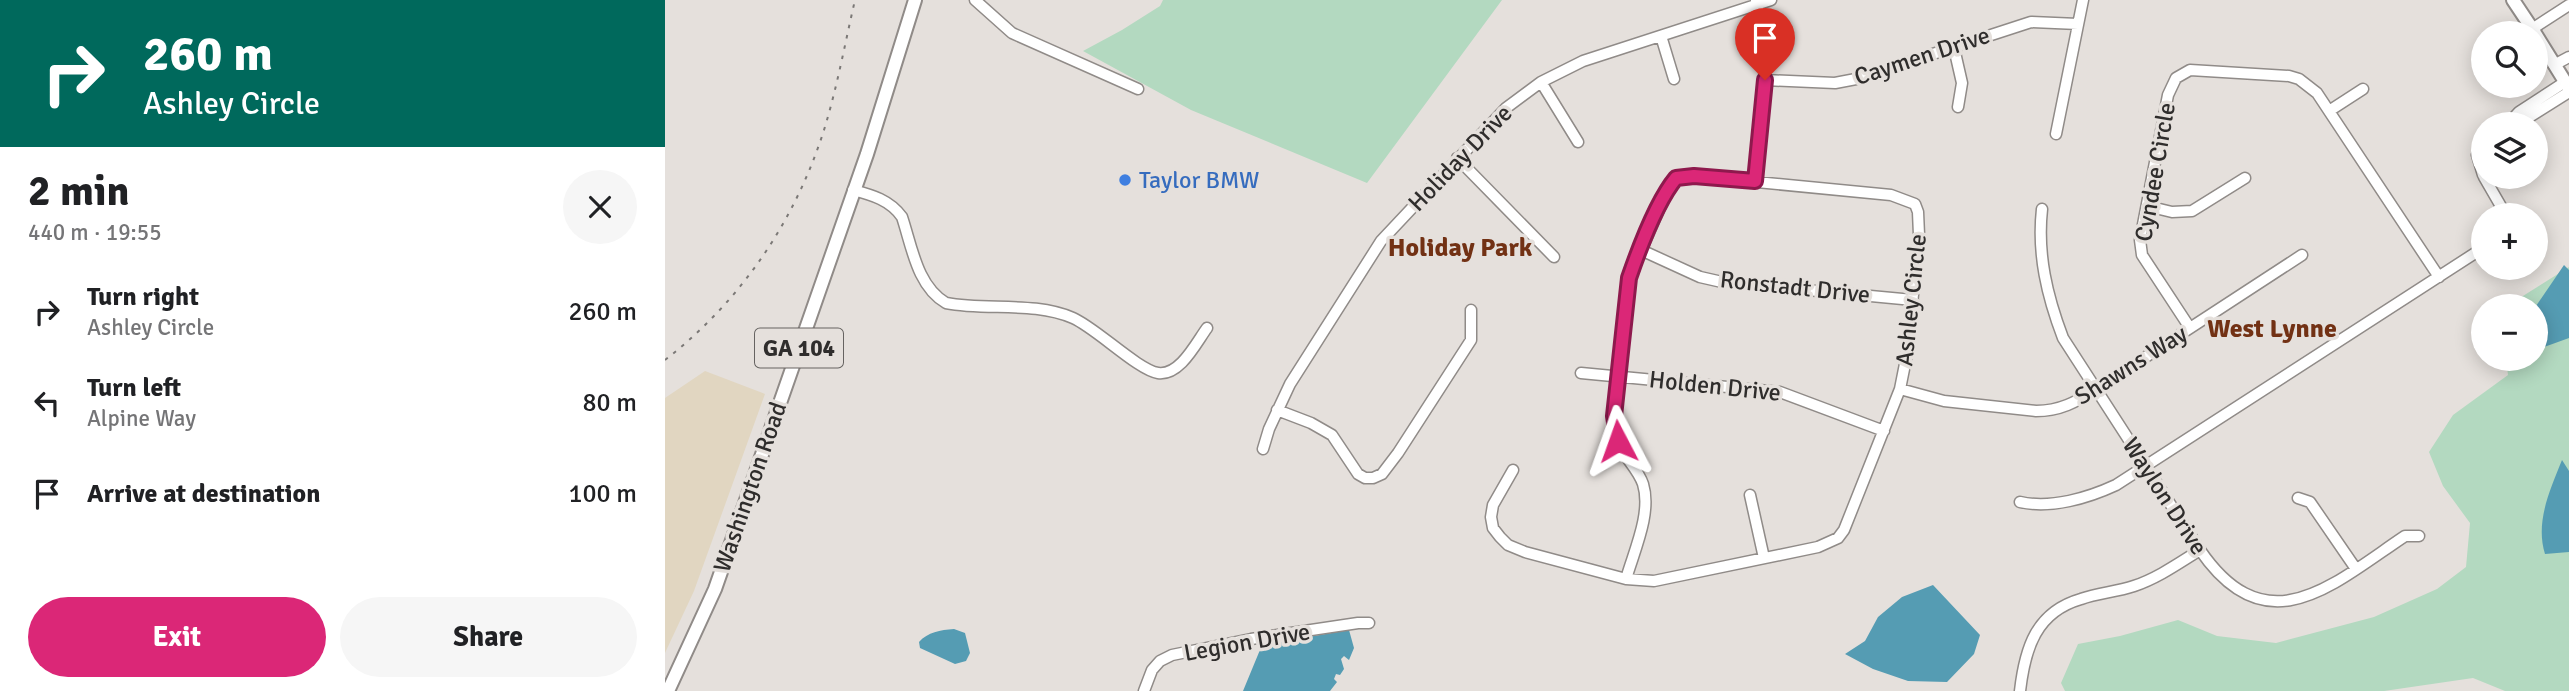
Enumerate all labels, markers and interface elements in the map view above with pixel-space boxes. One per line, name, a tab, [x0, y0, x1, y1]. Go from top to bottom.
pin	[1735, 8, 1795, 80]
icon: arrive	[1746, 19, 1784, 57]
street label: Caymen Drive	[1851, 20, 1993, 92]
map controls	[2471, 21, 2548, 371]
button: search	[2471, 21, 2548, 98]
text: 260 m	[143, 24, 273, 84]
icon: right	[28, 28, 119, 119]
text: Ashley Circle	[143, 84, 320, 123]
street label: Holiday Drive	[1402, 98, 1518, 218]
street label: Cyndee Circle	[2128, 100, 2182, 244]
button: layers	[2471, 112, 2548, 189]
place label: Taylor BMW	[1139, 165, 1259, 195]
text: 2 min	[28, 166, 129, 217]
button: close	[563, 170, 637, 244]
marker: Taylor BMW	[1117, 172, 1133, 188]
button: +	[2471, 203, 2548, 280]
text: 440 m · 19:55	[28, 218, 162, 247]
district label: Holiday Park	[1388, 232, 1533, 264]
street label: Ashley Circle	[1889, 232, 1933, 368]
street label: Ronstadt Drive	[1718, 264, 1872, 310]
text: Turn right	[87, 281, 199, 313]
icon: right	[28, 293, 66, 331]
button: −	[2471, 294, 2548, 371]
text: 260 m	[568, 296, 637, 328]
text: Ashley Circle	[87, 313, 214, 342]
district label: West Lynne	[2207, 313, 2337, 345]
street label: Shawns Way	[2069, 319, 2193, 411]
road number: GA 104	[755, 328, 843, 368]
street label: Holden Drive	[1648, 364, 1782, 408]
text: Turn left	[87, 372, 181, 404]
icon: left	[28, 384, 66, 422]
text: 80 m	[582, 387, 637, 419]
street label: Washington Road	[707, 398, 793, 576]
text: Alpine Way	[87, 404, 196, 433]
position arrow	[1581, 404, 1655, 478]
street label: Waylon Drive	[2116, 432, 2214, 560]
icon: arrive	[28, 475, 66, 513]
text: Arrive at destination	[87, 478, 320, 510]
text: 100 m	[568, 478, 637, 510]
button: Exit	[28, 597, 326, 677]
button: Share	[340, 597, 637, 677]
street label: Legion Drive	[1182, 616, 1312, 668]

